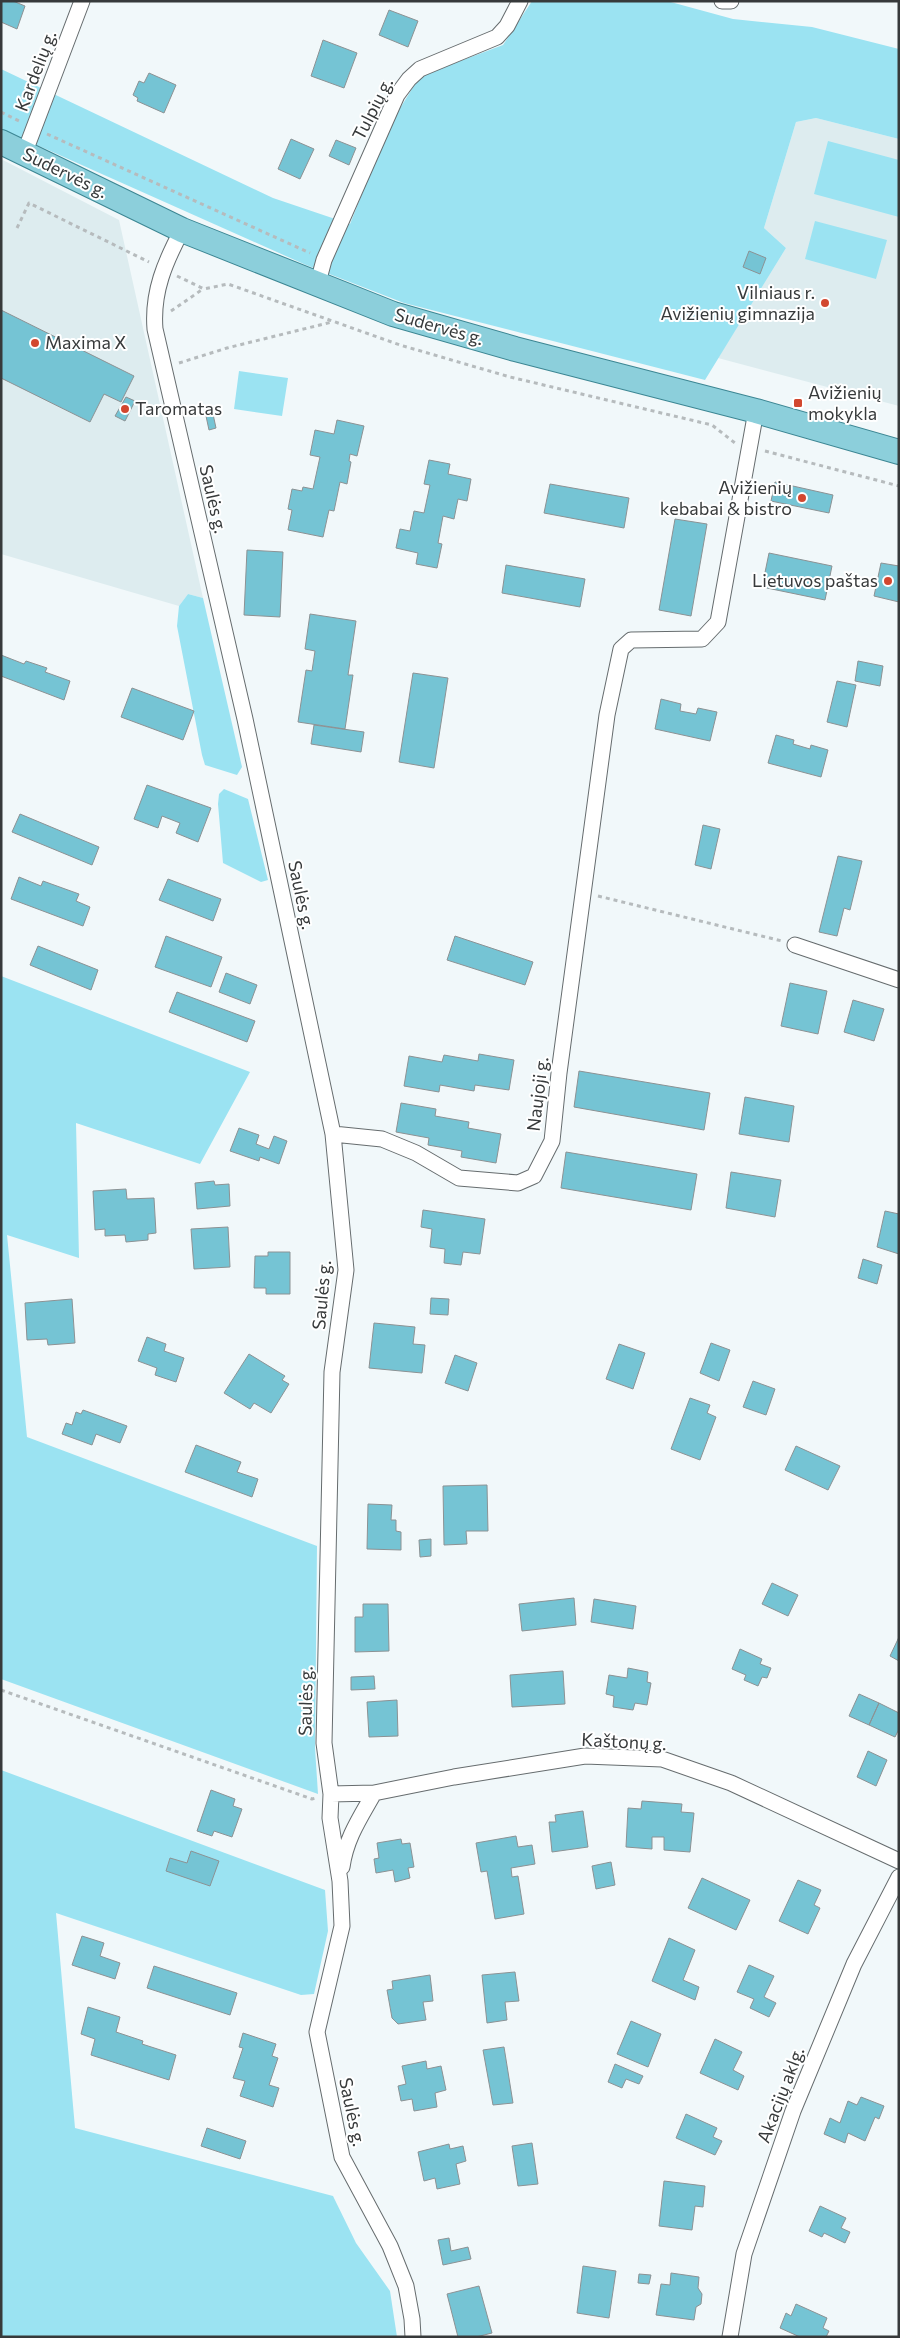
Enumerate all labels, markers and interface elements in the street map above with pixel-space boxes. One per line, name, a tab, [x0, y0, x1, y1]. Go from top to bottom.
street label: Kardelių g.	[10, 27, 61, 114]
street label: Tulpių g.	[347, 74, 397, 144]
street label: Sudervės g.	[19, 142, 111, 202]
place label: Vilniaus r. Avižienių gimnazija	[661, 281, 815, 324]
marker: Vilniaus r. Avižienių gimnazija	[819, 297, 831, 309]
street label: Sudervės g.	[392, 303, 486, 349]
place label: Maxima X	[45, 331, 126, 353]
marker: Maxima X	[29, 337, 41, 349]
place label: Avižienių mokykla	[808, 381, 882, 424]
place label: Taromatas	[135, 397, 222, 419]
marker: Avižienių mokykla	[792, 397, 804, 409]
marker: Taromatas	[119, 403, 131, 415]
street label: Saulės g.	[195, 462, 233, 535]
place label: Avižienių kebabai & bistro	[660, 476, 792, 519]
marker: Avižienių kebabai & bistro	[796, 492, 808, 504]
place label: Lietuvos paštas	[752, 569, 878, 591]
marker: Lietuvos paštas	[882, 575, 894, 587]
street label: Saulės g.	[284, 858, 320, 931]
street label: Naujoji g.	[522, 1055, 552, 1132]
street label: Saulės g.	[307, 1259, 335, 1331]
street label: Saulės g.	[293, 1666, 317, 1736]
street label: Kaštonų g.	[581, 1728, 667, 1754]
street label: Akacijų aklg.	[752, 2044, 808, 2146]
street label: Saulės g.	[335, 2075, 371, 2148]

